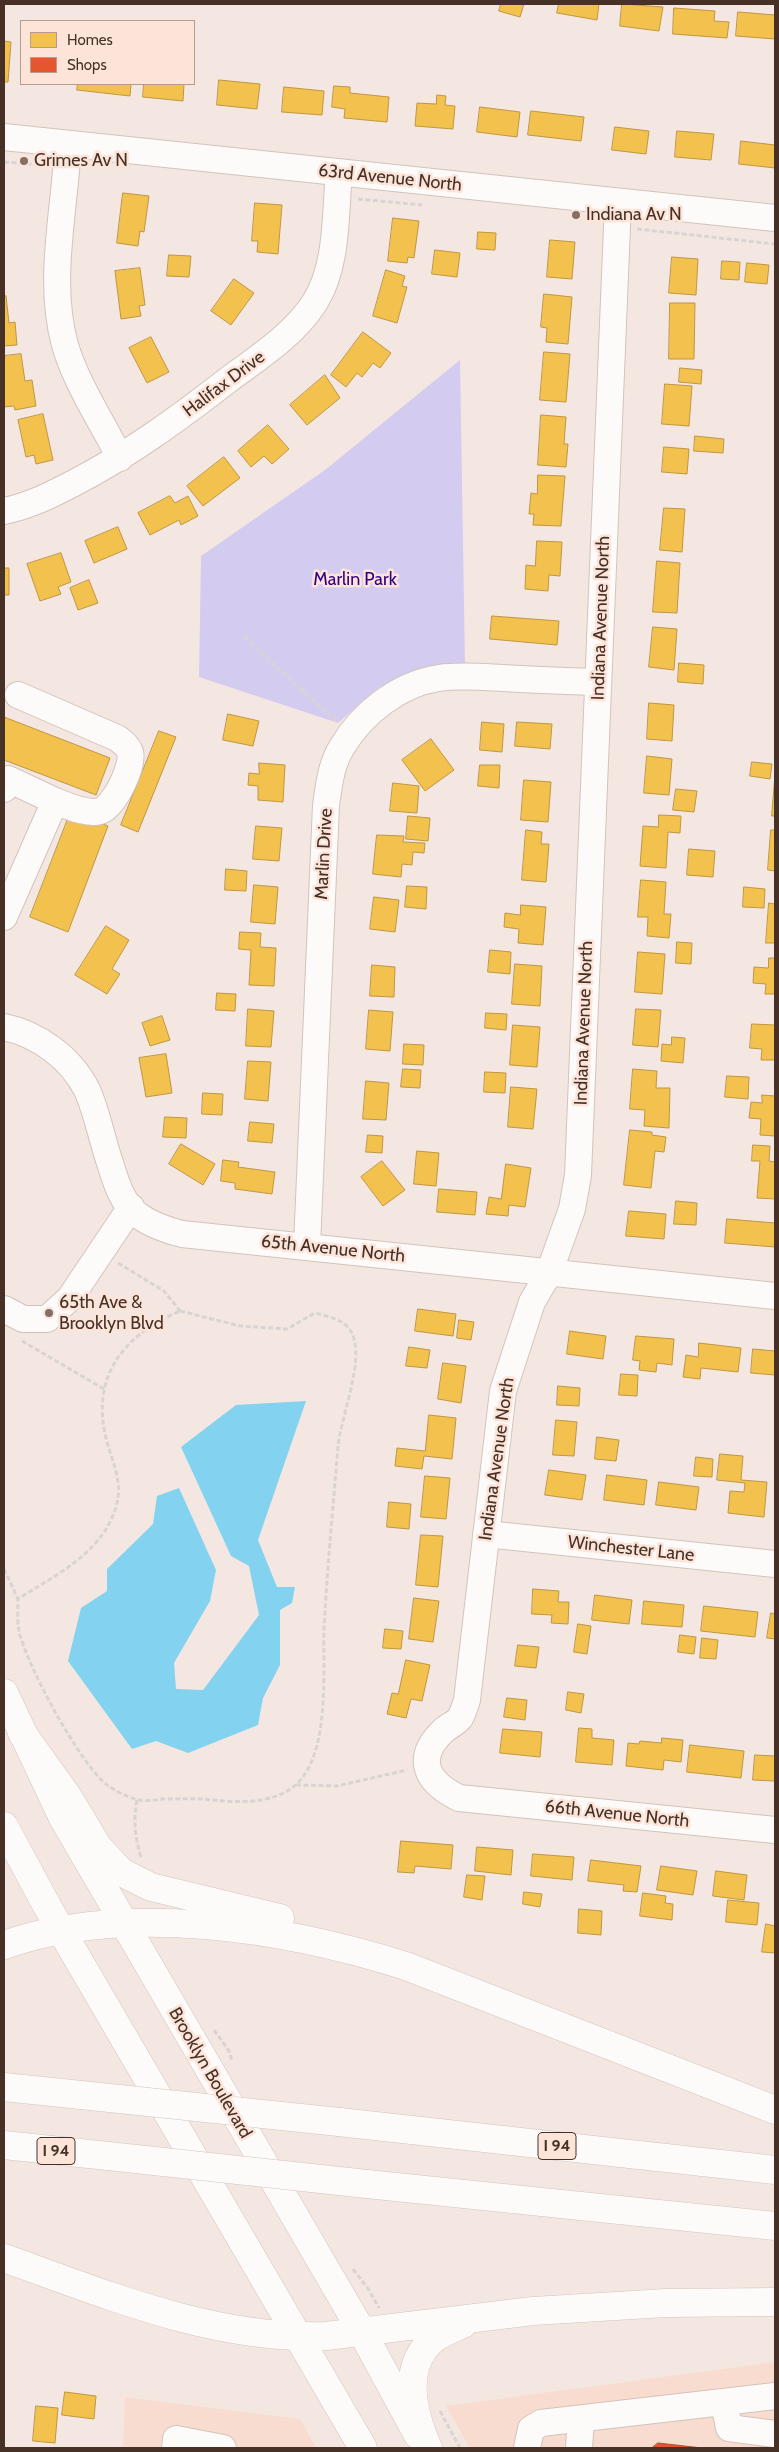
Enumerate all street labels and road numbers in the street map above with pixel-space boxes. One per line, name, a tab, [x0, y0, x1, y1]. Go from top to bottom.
street label: 63rd Avenue North	[317, 160, 463, 196]
street label: Halifax Drive	[179, 346, 269, 422]
street label: Indiana Avenue North	[587, 535, 615, 701]
street label: Marlin Drive	[311, 808, 337, 900]
street label: Indiana Avenue North	[570, 940, 598, 1106]
street label: 65th Avenue North	[260, 1231, 406, 1267]
street label: Indiana Avenue North	[475, 1376, 519, 1542]
street label: Winchester Lane	[567, 1532, 695, 1566]
street label: 66th Avenue North	[544, 1796, 690, 1832]
street label: Brooklyn Boulevard	[164, 2004, 256, 2142]
road number: I 94	[538, 2132, 576, 2160]
road number: I 94	[37, 2138, 75, 2164]

